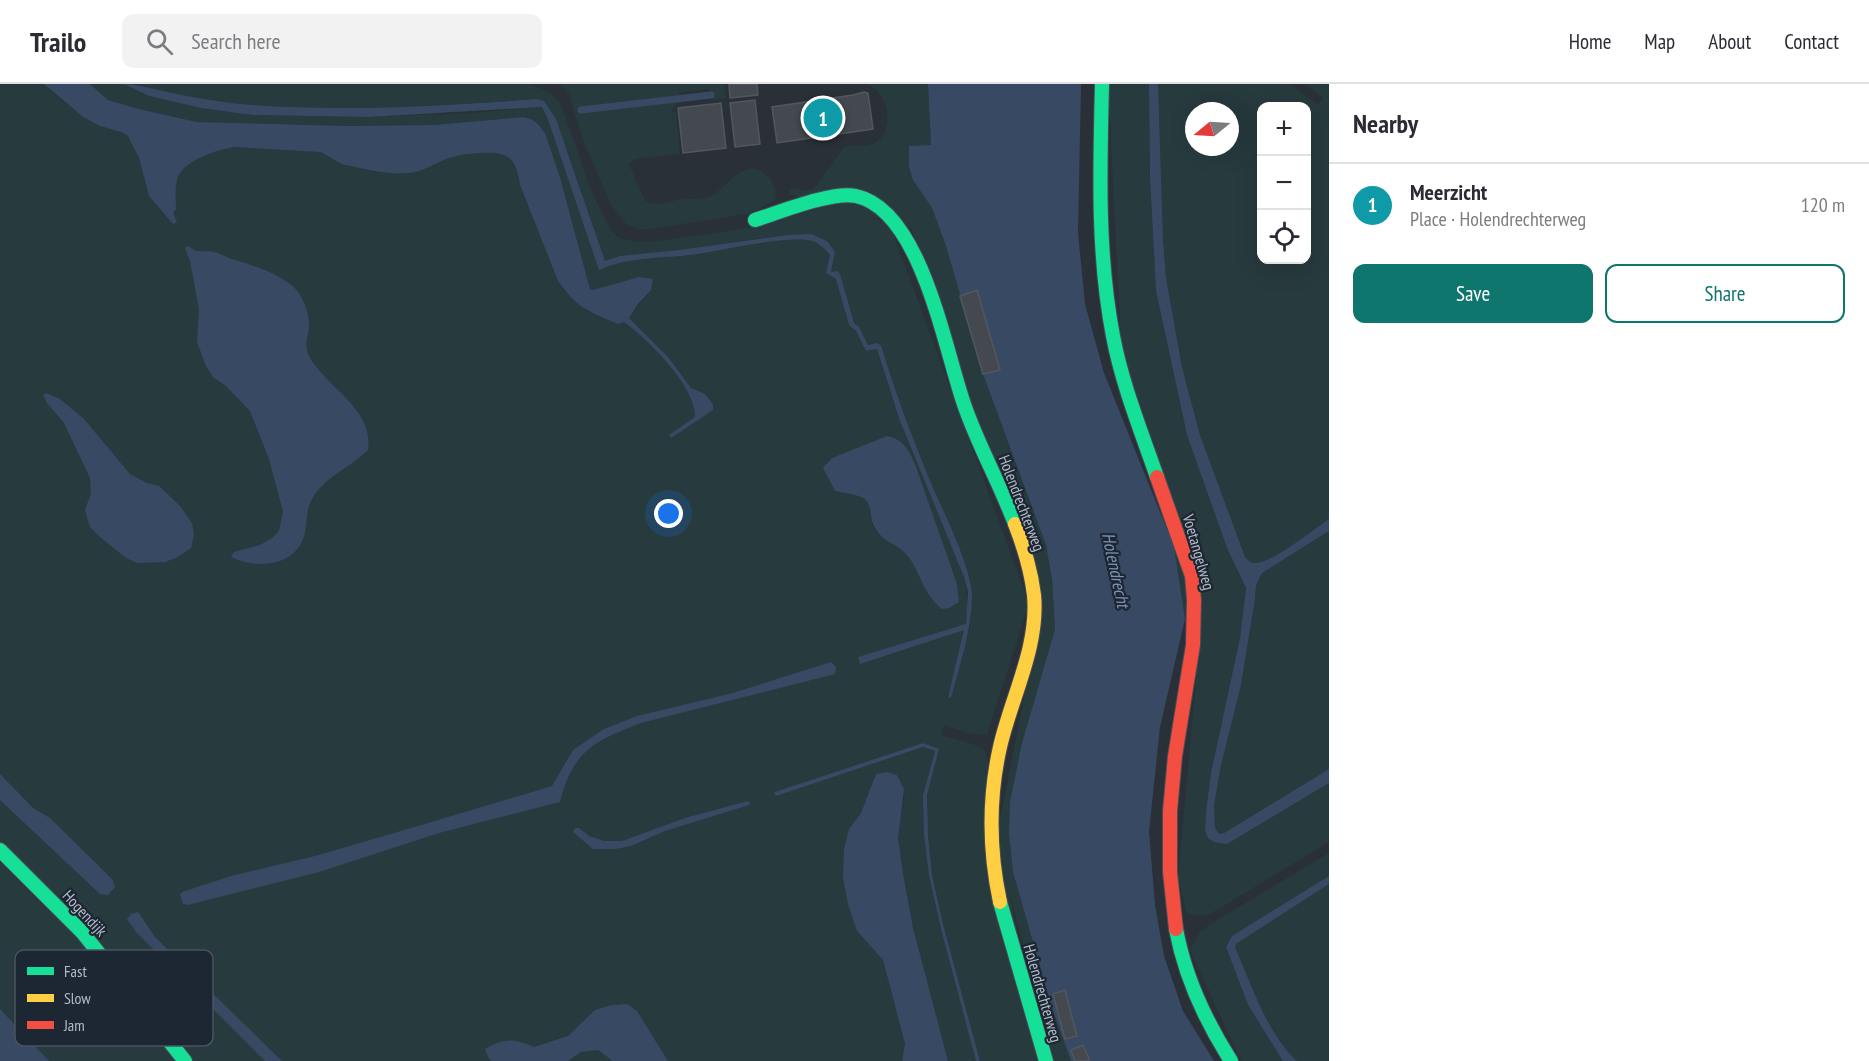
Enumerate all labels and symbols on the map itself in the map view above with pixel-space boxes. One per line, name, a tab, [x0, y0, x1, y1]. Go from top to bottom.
pin: 1	[804, 96, 842, 141]
north arrow	[1185, 102, 1239, 156]
street label: Holendrechterweg	[995, 452, 1049, 554]
your location	[654, 499, 683, 528]
street label: Voetangelweg	[1178, 511, 1219, 592]
water label: Holendrecht	[1097, 530, 1136, 612]
street label: Hogendijk	[59, 886, 112, 941]
street label: Holendrechterweg	[1019, 942, 1067, 1044]
legend	[15, 950, 213, 1046]
text: Fast	[64, 961, 87, 981]
text: Slow	[64, 988, 91, 1008]
text: Jam	[63, 1015, 85, 1035]

